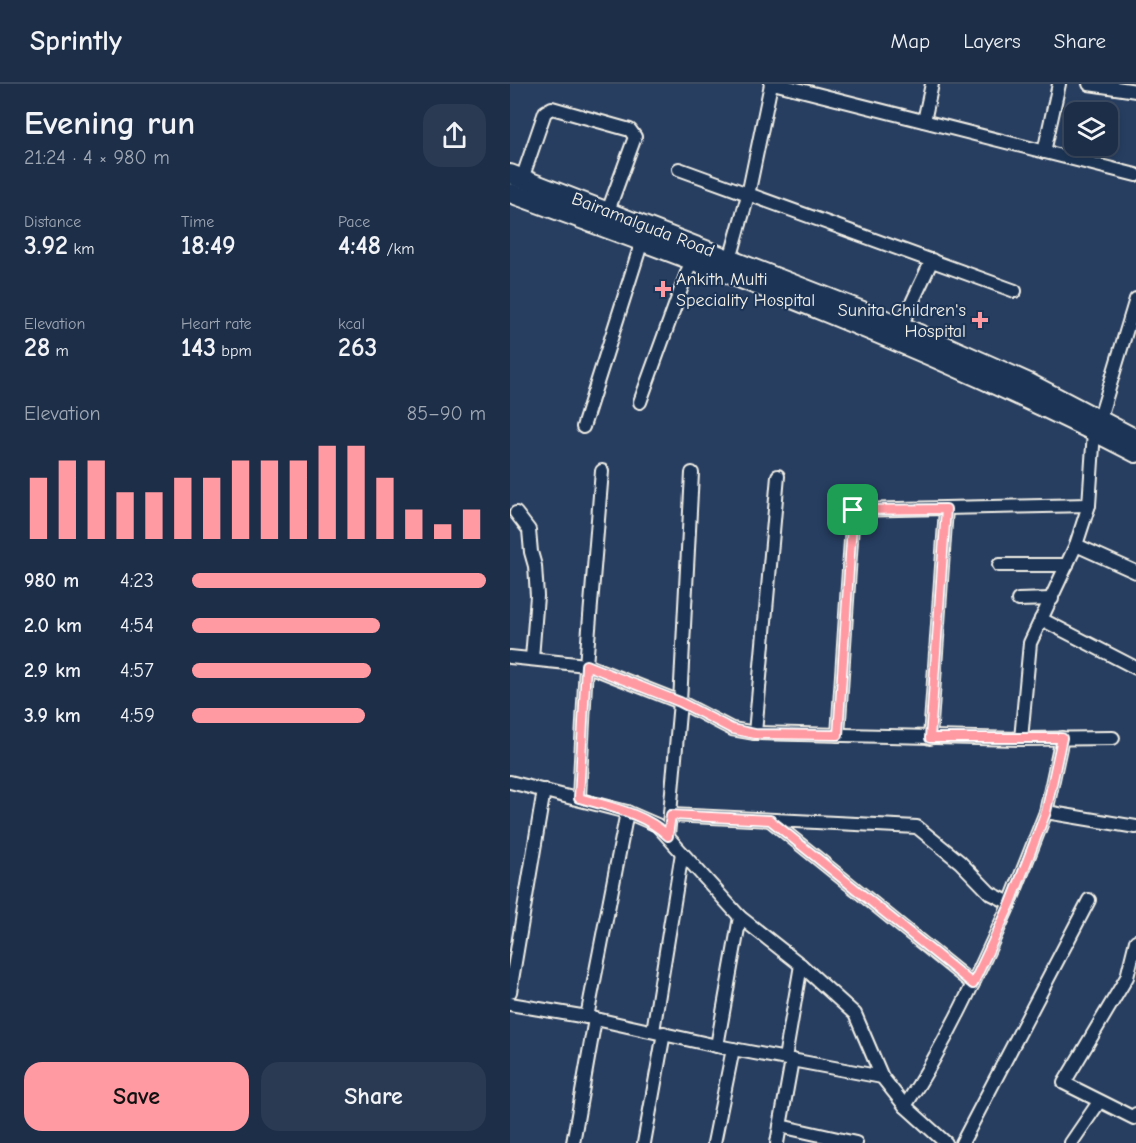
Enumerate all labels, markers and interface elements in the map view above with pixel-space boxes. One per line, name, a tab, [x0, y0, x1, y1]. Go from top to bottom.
text: Sprintly	[30, 25, 122, 57]
text: Map	[891, 29, 930, 53]
text: Layers	[963, 29, 1021, 53]
text: Share	[1054, 29, 1106, 53]
map controls	[1064, 102, 1118, 156]
button: layers	[1064, 102, 1118, 156]
text: Evening run	[24, 104, 195, 142]
button: share	[423, 104, 486, 167]
text: 21:24 · 4 × 980 m	[24, 146, 170, 169]
street label: Bairamalguda Road	[569, 188, 717, 262]
text: Distance	[24, 213, 81, 231]
text: Time	[181, 213, 214, 231]
text: Pace	[338, 213, 370, 231]
text: 3.92	[24, 231, 68, 261]
text: 18:49	[181, 231, 236, 261]
text: 4:48	[338, 231, 381, 261]
text: km	[68, 240, 94, 258]
text: /km	[381, 240, 414, 258]
place label: Ankith Multi Speciality Hospital	[676, 269, 815, 311]
marker: Ankith Multi Speciality Hospital	[654, 280, 672, 298]
place label: Sunita Children's Hospital	[838, 300, 966, 342]
marker: Sunita Children's Hospital	[971, 311, 989, 329]
text: Elevation	[24, 315, 85, 333]
text: Heart rate	[181, 315, 252, 333]
text: kcal	[338, 315, 365, 333]
text: 28	[24, 333, 50, 363]
text: 143	[181, 333, 216, 363]
text: 263	[338, 333, 377, 363]
text: m	[50, 342, 69, 360]
text: bpm	[216, 342, 252, 360]
text: Elevation	[24, 402, 101, 425]
text: 85–90 m	[407, 402, 486, 425]
pin	[827, 484, 878, 535]
icon: arrive	[836, 493, 869, 526]
text: 980 m	[24, 569, 79, 592]
text: 4:23	[120, 569, 154, 592]
text: 2.0 km	[24, 614, 82, 637]
text: 4:54	[120, 614, 154, 637]
text: 2.9 km	[24, 659, 81, 682]
text: 4:57	[120, 659, 154, 682]
text: 3.9 km	[24, 704, 81, 727]
text: 4:59	[120, 704, 155, 727]
button: Save	[24, 1062, 249, 1131]
button: Share	[261, 1062, 486, 1131]

